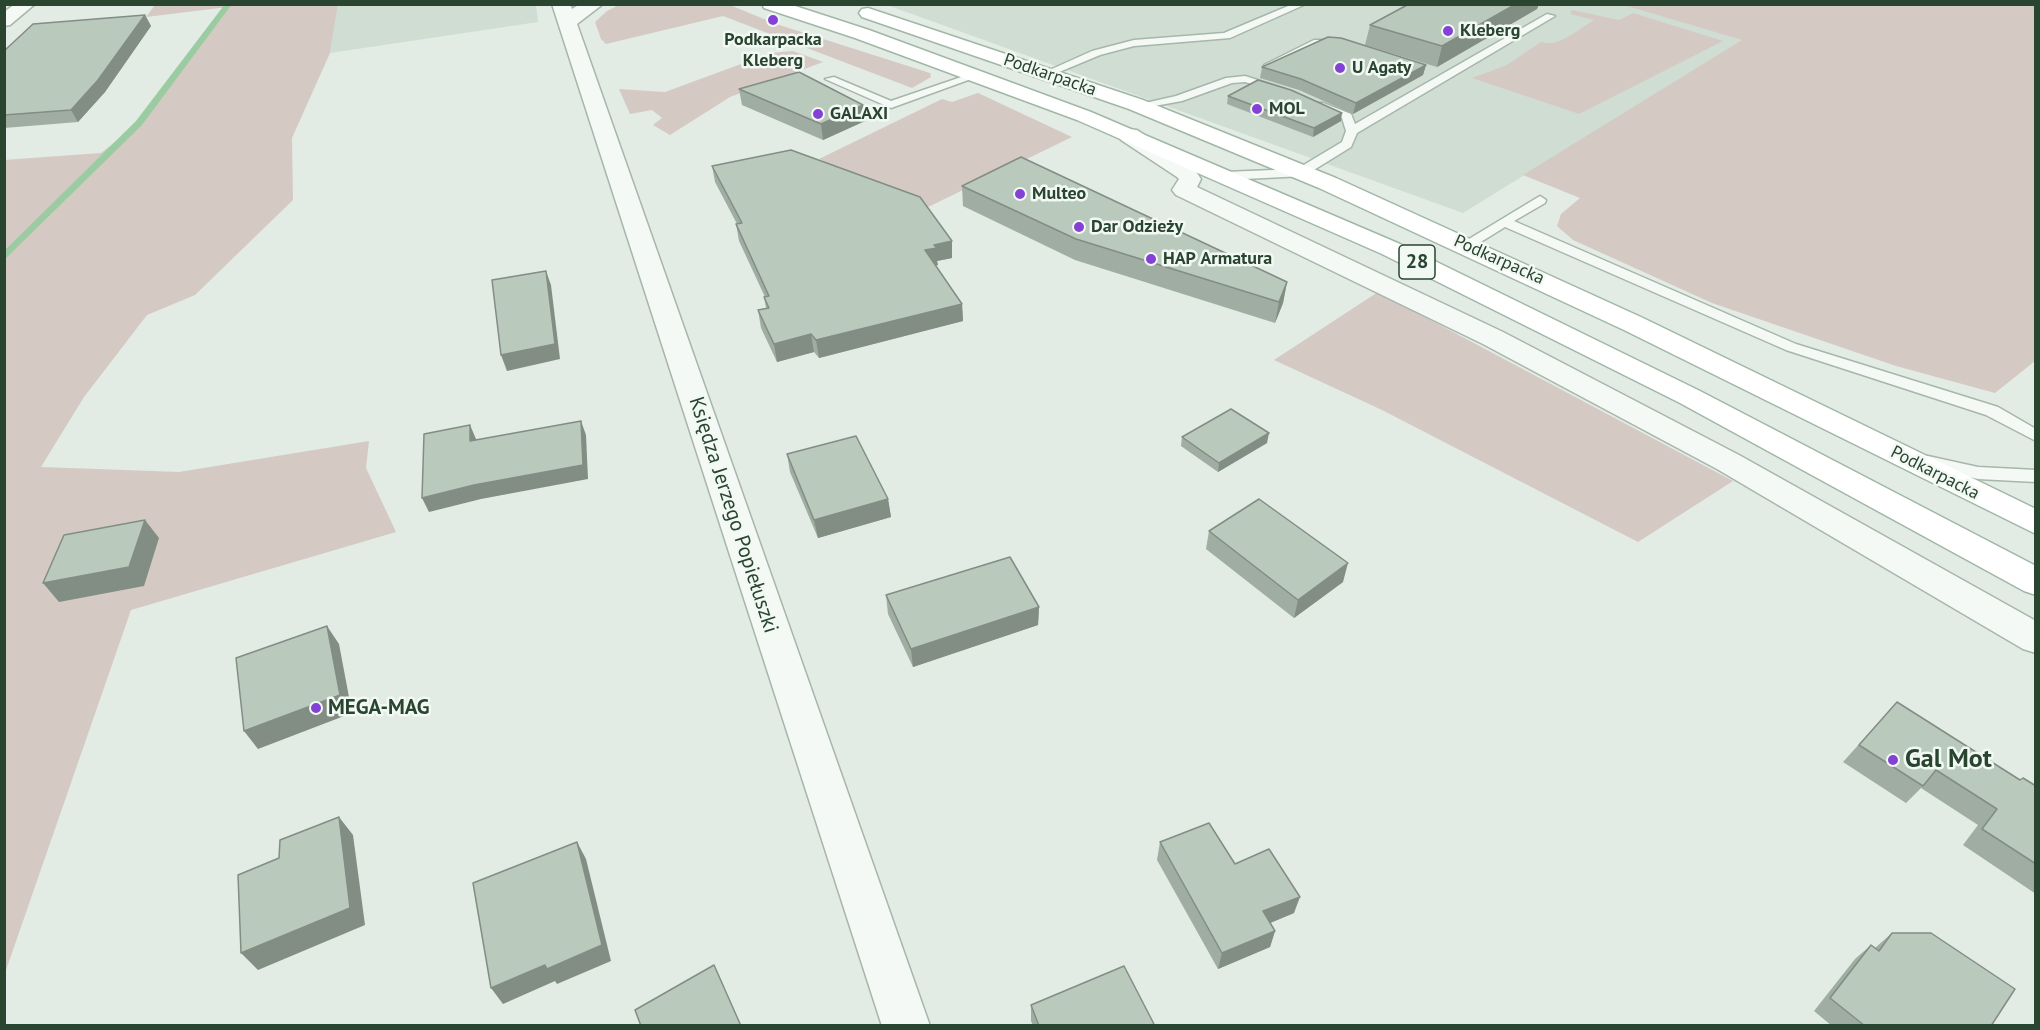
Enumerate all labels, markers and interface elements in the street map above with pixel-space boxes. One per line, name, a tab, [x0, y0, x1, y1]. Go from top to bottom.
marker: Podkarpacka Kleberg	[766, 13, 780, 27]
place label: Kleberg	[1460, 20, 1520, 42]
marker: Kleberg	[1441, 24, 1455, 38]
place label: Podkarpacka Kleberg	[724, 29, 822, 72]
street label: Podkarpacka	[1001, 49, 1099, 101]
place label: U Agaty	[1352, 57, 1411, 79]
marker: U Agaty	[1333, 61, 1347, 75]
place label: MOL	[1269, 98, 1305, 120]
marker: MOL	[1250, 102, 1264, 116]
place label: GALAXI	[830, 103, 888, 125]
marker: GALAXI	[811, 107, 825, 121]
place label: Multeo	[1032, 183, 1086, 205]
marker: Multeo	[1013, 187, 1027, 201]
place label: Dar Odzieży	[1091, 216, 1183, 238]
marker: Dar Odzieży	[1072, 220, 1086, 234]
street label: Podkarpacka	[1450, 230, 1548, 290]
road number: 28	[1399, 245, 1435, 279]
place label: HAP Armatura	[1163, 248, 1272, 270]
marker: HAP Armatura	[1144, 252, 1158, 266]
street label: Księdza Jerzego Popiełuszki	[683, 394, 783, 636]
street label: Podkarpacka	[1887, 441, 1983, 505]
place label: MEGA-MAG	[328, 695, 430, 721]
marker: MEGA-MAG	[309, 701, 323, 715]
place label: Gal Mot	[1905, 744, 1992, 776]
marker: Gal Mot	[1886, 753, 1900, 767]

